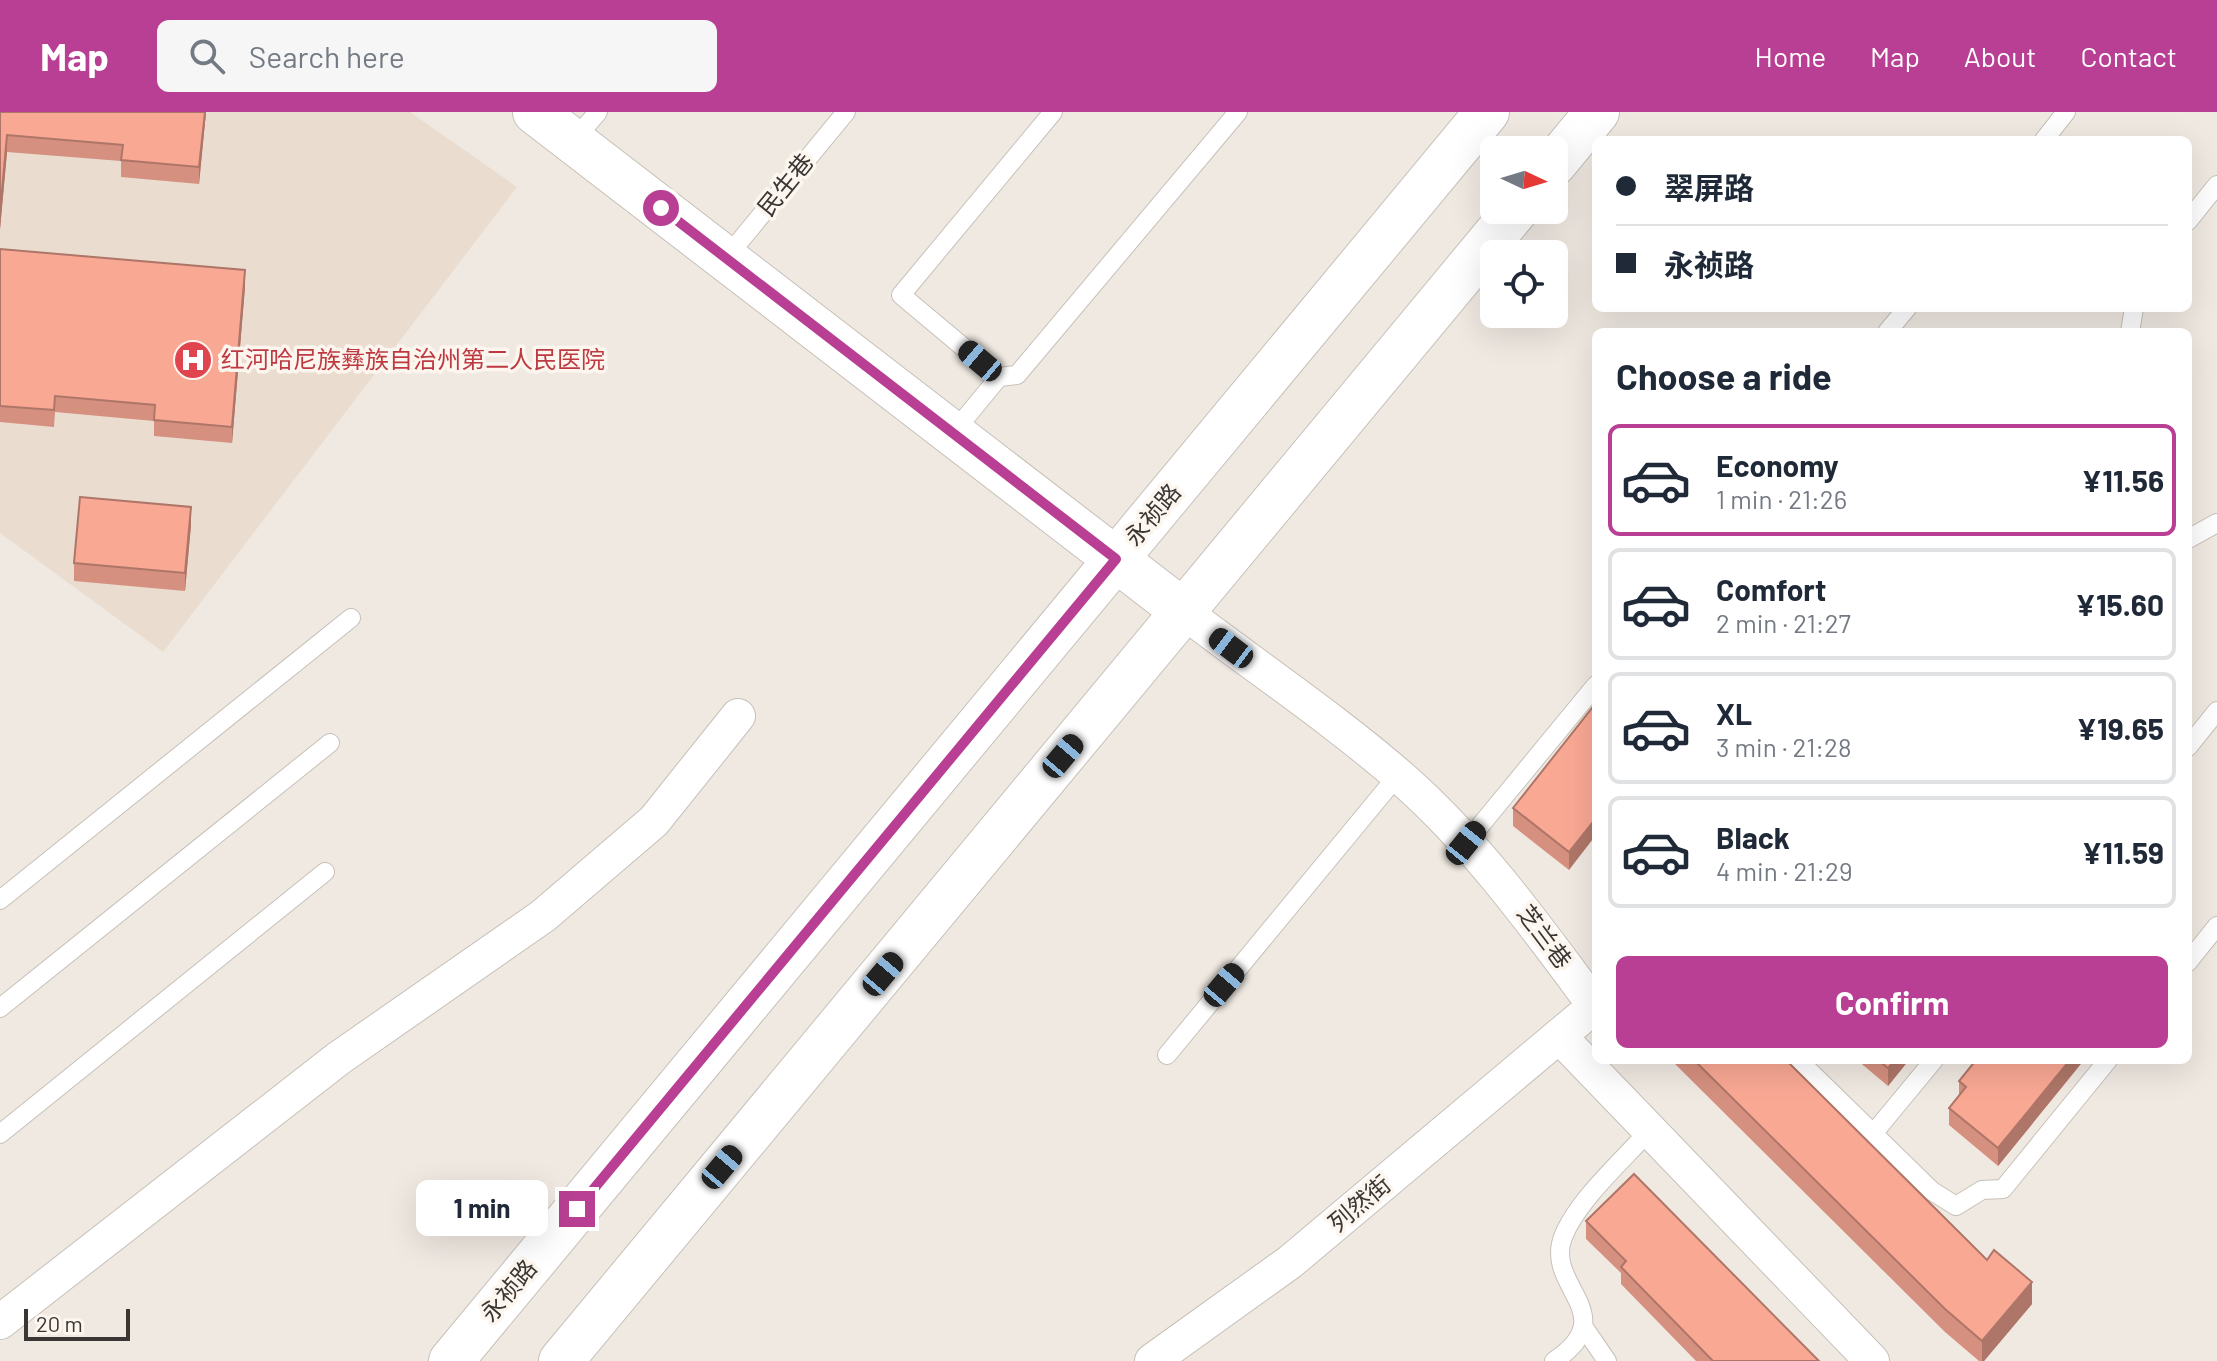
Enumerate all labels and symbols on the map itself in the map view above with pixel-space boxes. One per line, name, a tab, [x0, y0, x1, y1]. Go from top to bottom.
north arrow	[1480, 136, 1568, 224]
street label: 民生巷	[751, 147, 819, 221]
route start	[643, 190, 679, 226]
car	[954, 336, 1006, 386]
hospital icon: 红河哈尼族彝族自治州第二人民医院	[172, 339, 214, 381]
place label: 红河哈尼族彝族自治州第二人民医院	[221, 344, 605, 373]
street label: 永祯路	[1118, 477, 1186, 551]
car	[1205, 624, 1257, 672]
car	[1038, 730, 1088, 782]
car	[1442, 817, 1490, 869]
street label: 芝兰巷	[1512, 899, 1578, 974]
car	[858, 948, 908, 1000]
car	[1199, 959, 1249, 1011]
car	[697, 1141, 747, 1193]
street label: 列然街	[1322, 1169, 1396, 1237]
callout: 1 min	[417, 1181, 549, 1237]
route end	[559, 1191, 595, 1227]
street label: 永祯路	[474, 1253, 542, 1327]
scale bar	[24, 1305, 130, 1341]

